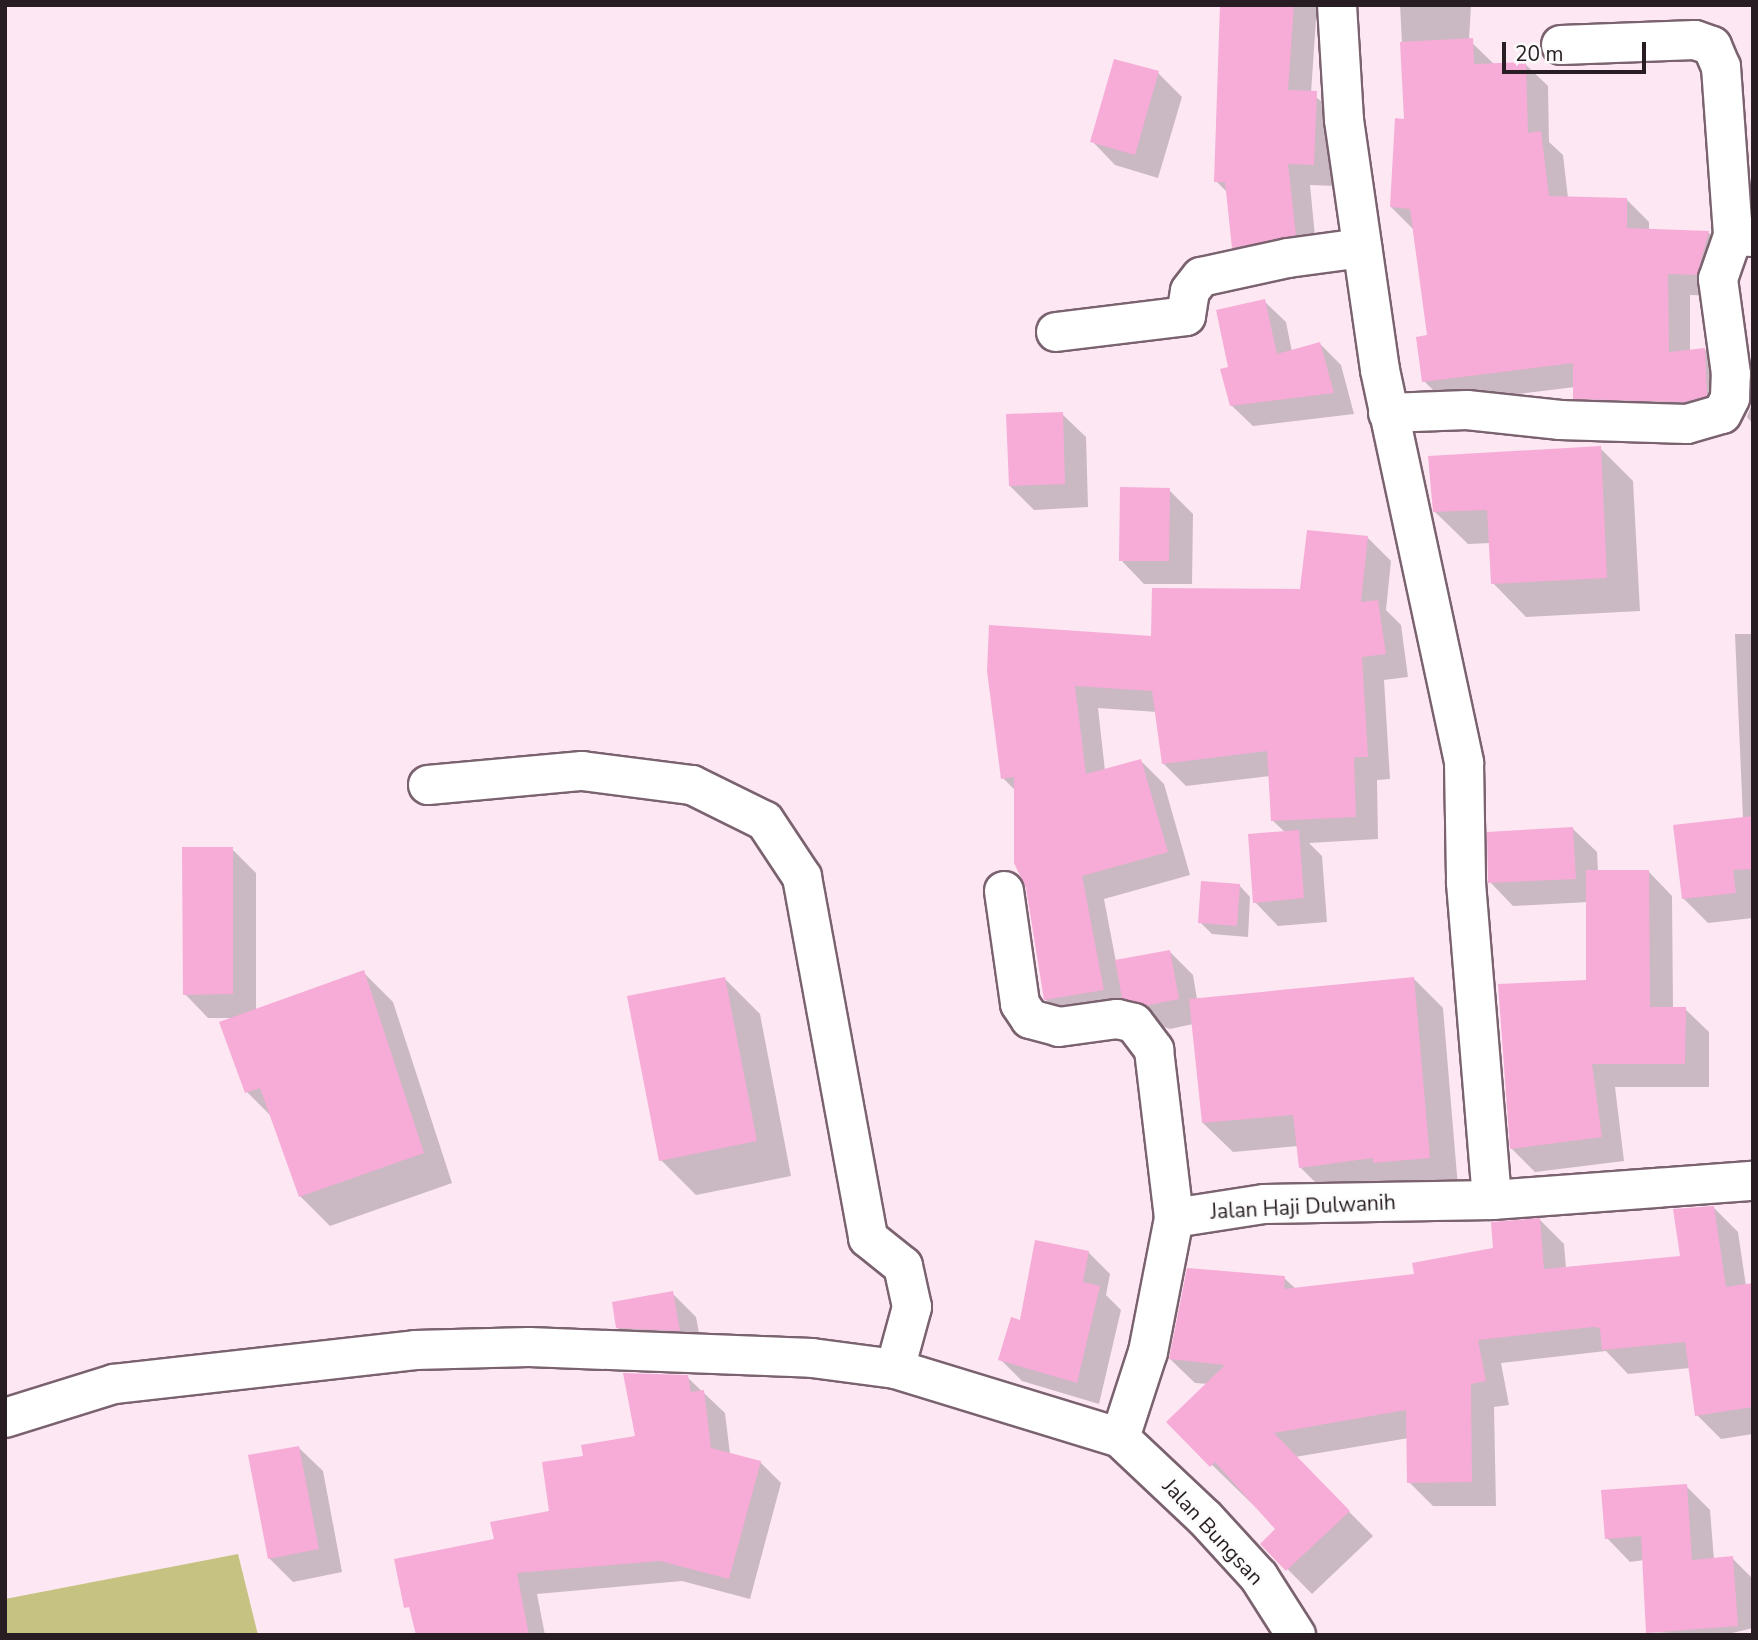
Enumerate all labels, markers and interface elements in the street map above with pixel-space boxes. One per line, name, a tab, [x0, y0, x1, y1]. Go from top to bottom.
scale bar	[1506, 28, 1650, 72]
text: 20 m	[1515, 40, 1564, 68]
street label: Jalan Haji Dulwanih	[1210, 1190, 1396, 1224]
street label: Jalan Bungsan	[1157, 1474, 1269, 1590]

